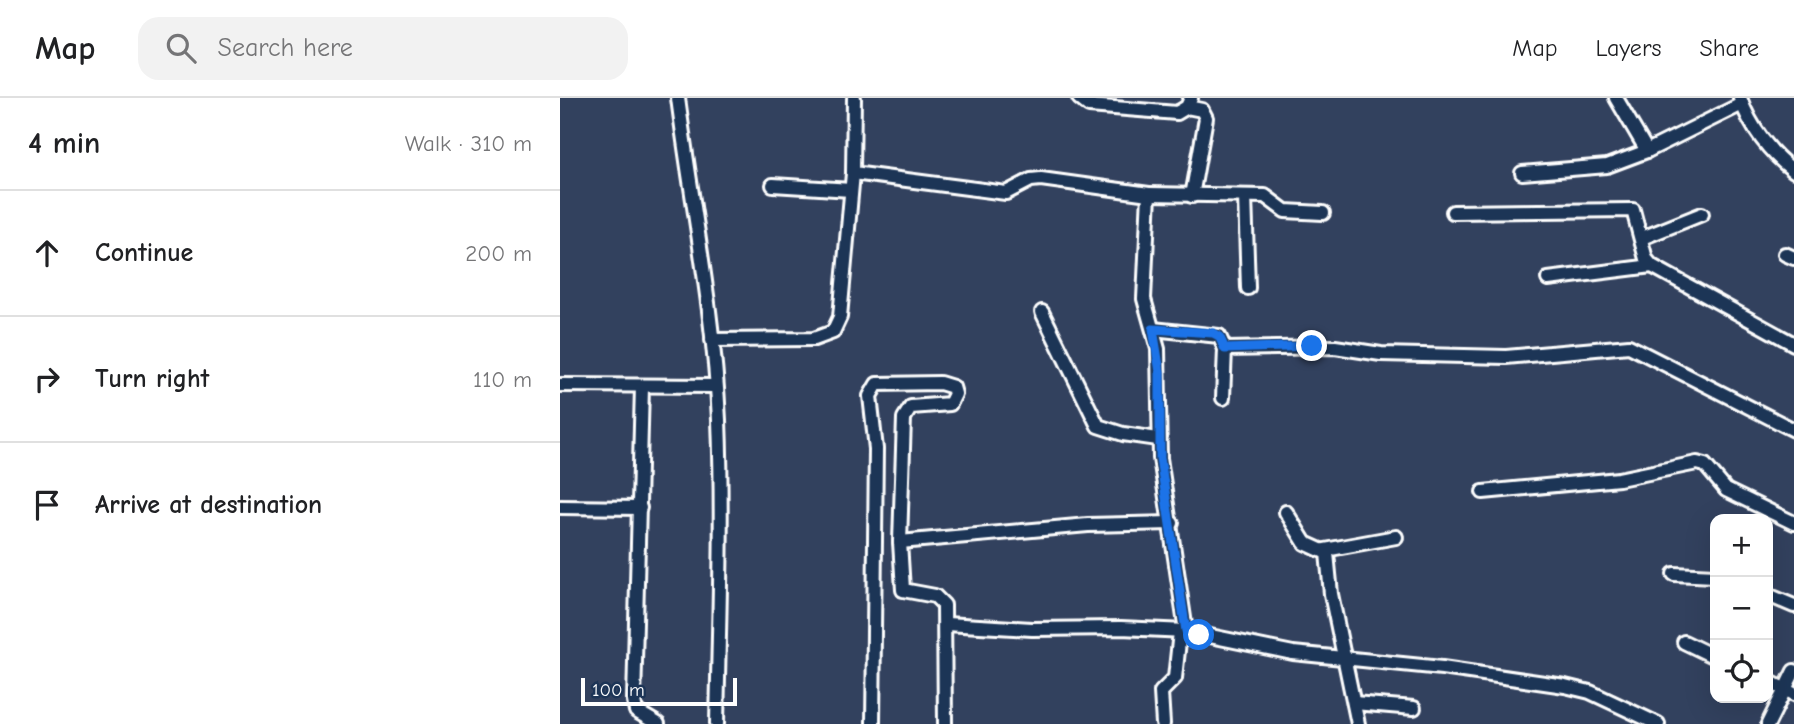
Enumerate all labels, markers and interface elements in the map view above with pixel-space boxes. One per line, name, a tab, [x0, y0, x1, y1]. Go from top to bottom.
search box	[138, 17, 628, 80]
text: Map	[35, 29, 96, 67]
icon: search	[162, 29, 200, 67]
text: Search here	[218, 33, 353, 63]
text: Map	[1512, 34, 1558, 62]
text: Layers	[1596, 34, 1661, 62]
text: Share	[1699, 34, 1759, 62]
text: 4 min	[28, 126, 100, 161]
text: Walk · 310 m	[405, 130, 532, 157]
icon: ahead	[28, 234, 66, 272]
text: Continue	[95, 238, 193, 268]
text: 200 m	[465, 240, 532, 267]
route end	[1296, 330, 1327, 361]
icon: right	[28, 360, 66, 398]
text: Turn right	[95, 364, 209, 394]
text: 110 m	[473, 366, 532, 393]
icon: arrive	[28, 486, 66, 524]
text: Arrive at destination	[95, 490, 322, 520]
map controls	[1710, 514, 1773, 703]
button: +	[1710, 514, 1773, 577]
button: −	[1710, 577, 1773, 640]
route start	[1183, 619, 1214, 650]
button: locate	[1710, 640, 1773, 703]
scale bar	[581, 675, 737, 707]
text: 100 m	[592, 679, 645, 701]

